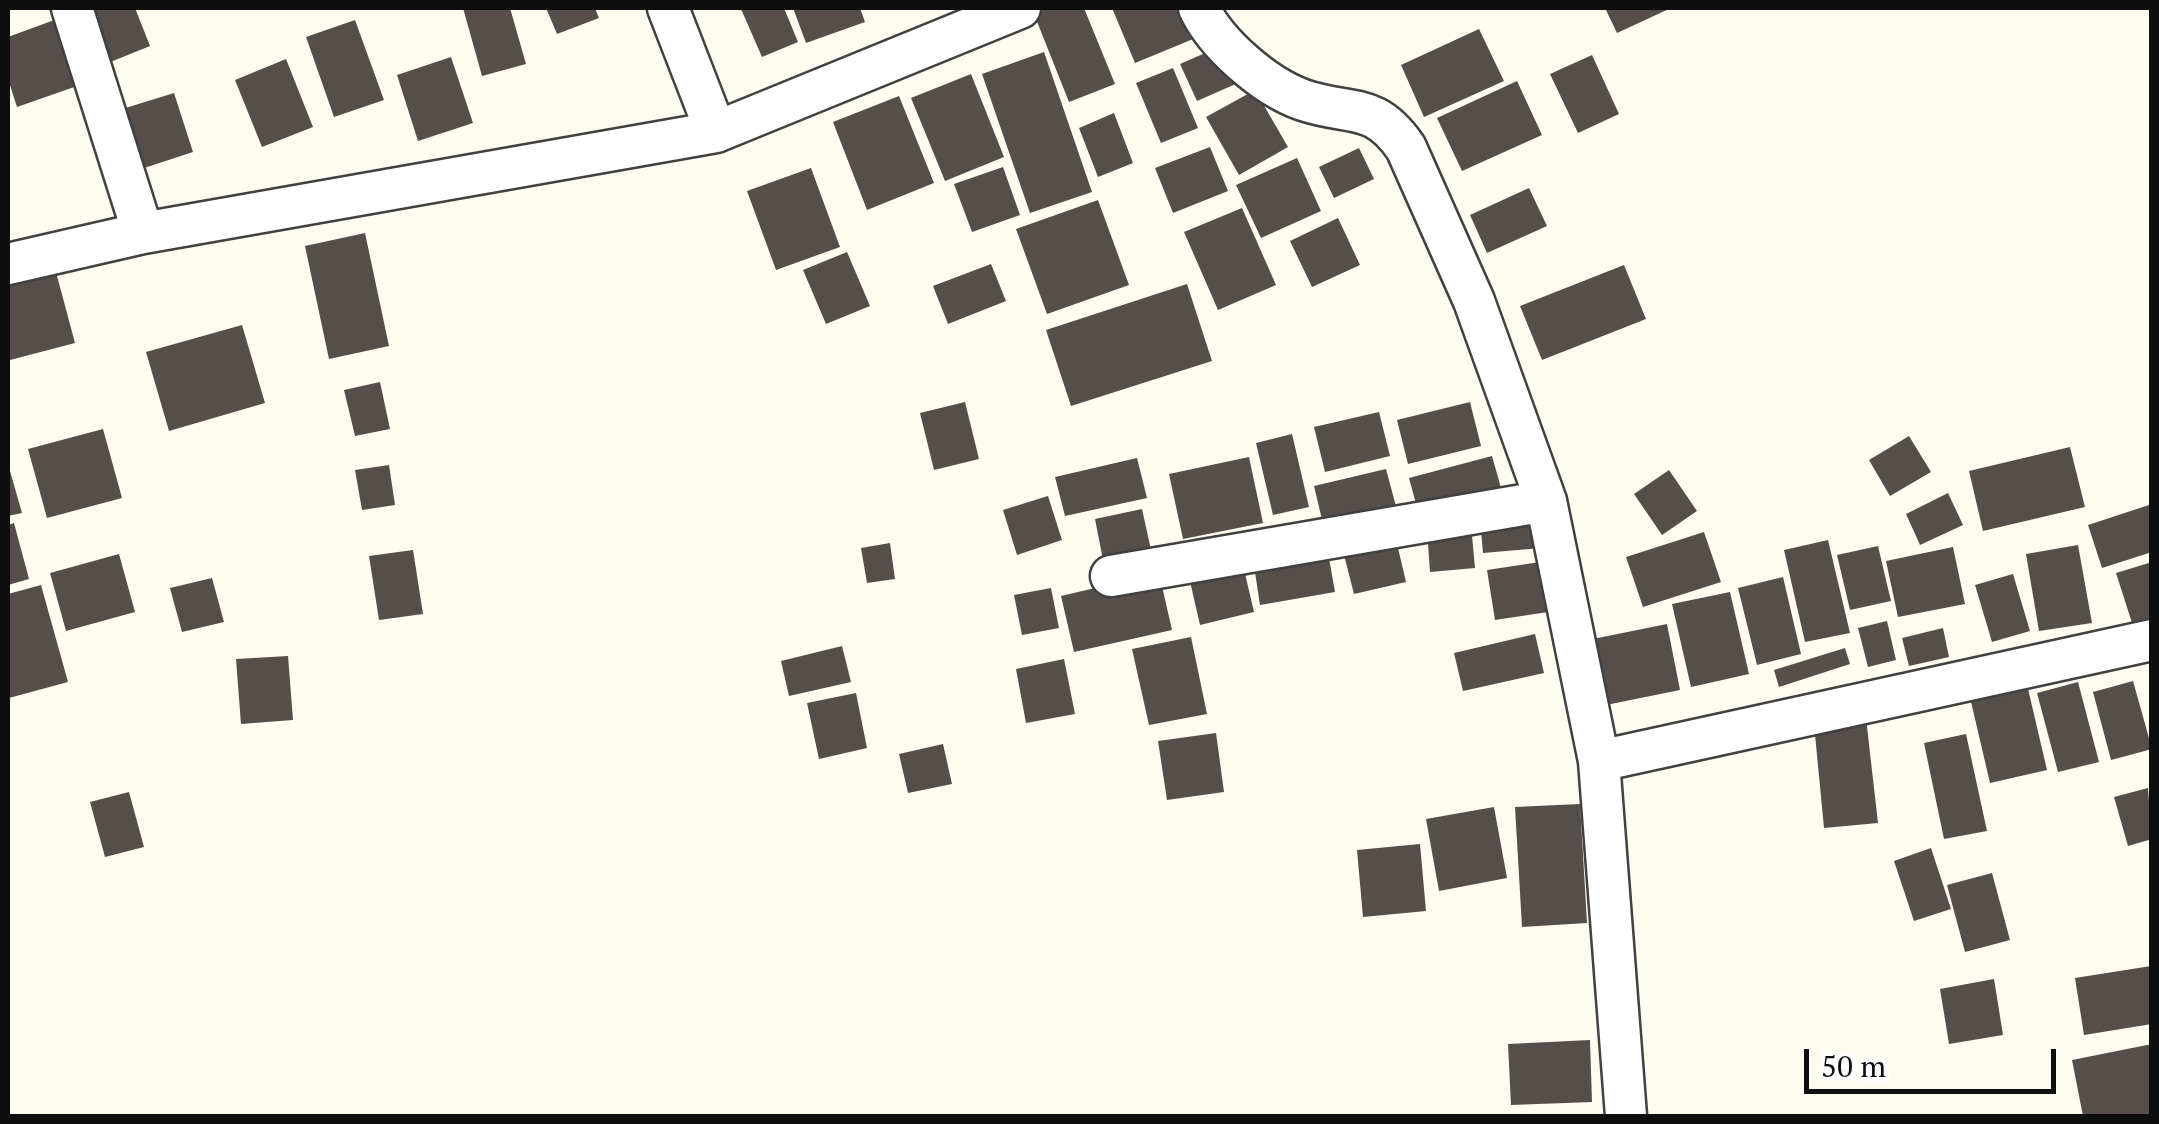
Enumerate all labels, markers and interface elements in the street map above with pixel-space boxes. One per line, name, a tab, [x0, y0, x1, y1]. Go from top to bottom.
scale bar	[1809, 1029, 2062, 1091]
text: 50 m	[1821, 1046, 1886, 1086]

